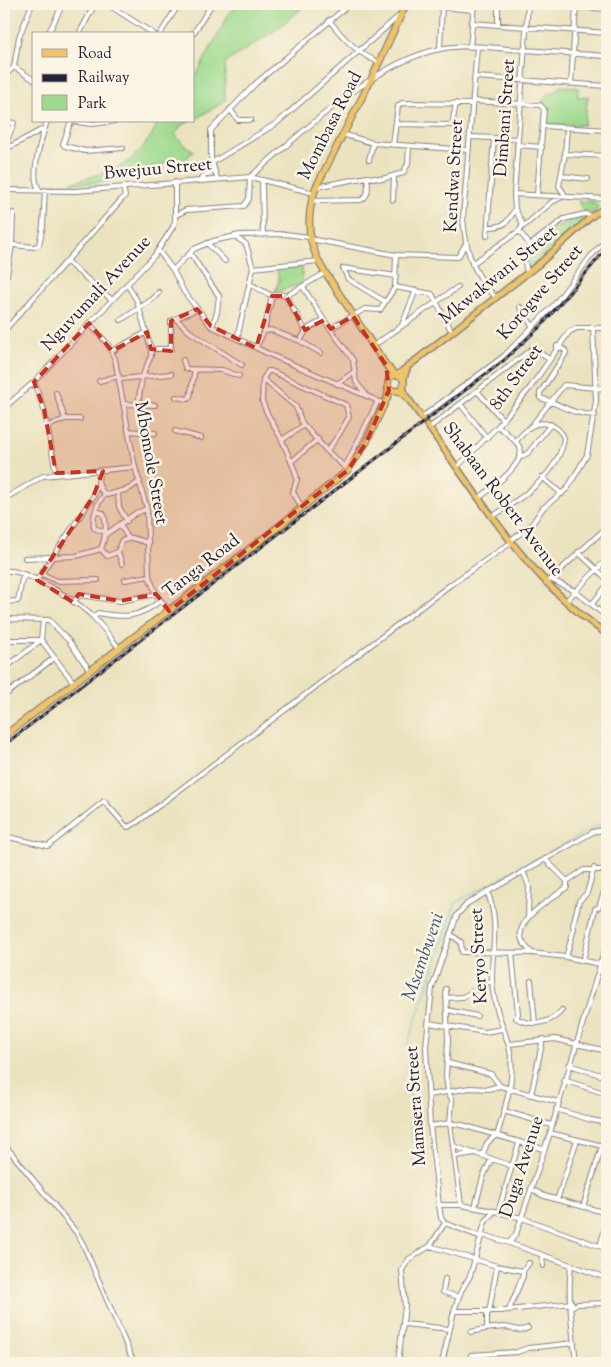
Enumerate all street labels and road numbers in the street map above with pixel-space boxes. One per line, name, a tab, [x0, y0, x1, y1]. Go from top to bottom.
street label: Dimbani Street	[489, 58, 523, 178]
street label: Mombasa Road	[292, 67, 370, 185]
street label: Kendwa Street	[439, 119, 471, 233]
street label: Bwejuu Street	[103, 152, 213, 188]
street label: Mkwakwani Street	[434, 220, 564, 332]
street label: Nguvumali Avenue	[36, 230, 158, 358]
street label: Korogwe Street	[492, 240, 590, 346]
street label: 8th Street	[484, 340, 550, 416]
street label: Mbomole Street	[126, 399, 174, 527]
street label: Shabaan Robert Avenue	[435, 417, 569, 583]
street label: Tanga Road	[158, 529, 246, 605]
street label: Keryo Street	[465, 907, 495, 1005]
street label: Mamsera Street	[400, 1045, 434, 1167]
street label: Duga Avenue	[494, 1113, 552, 1221]

